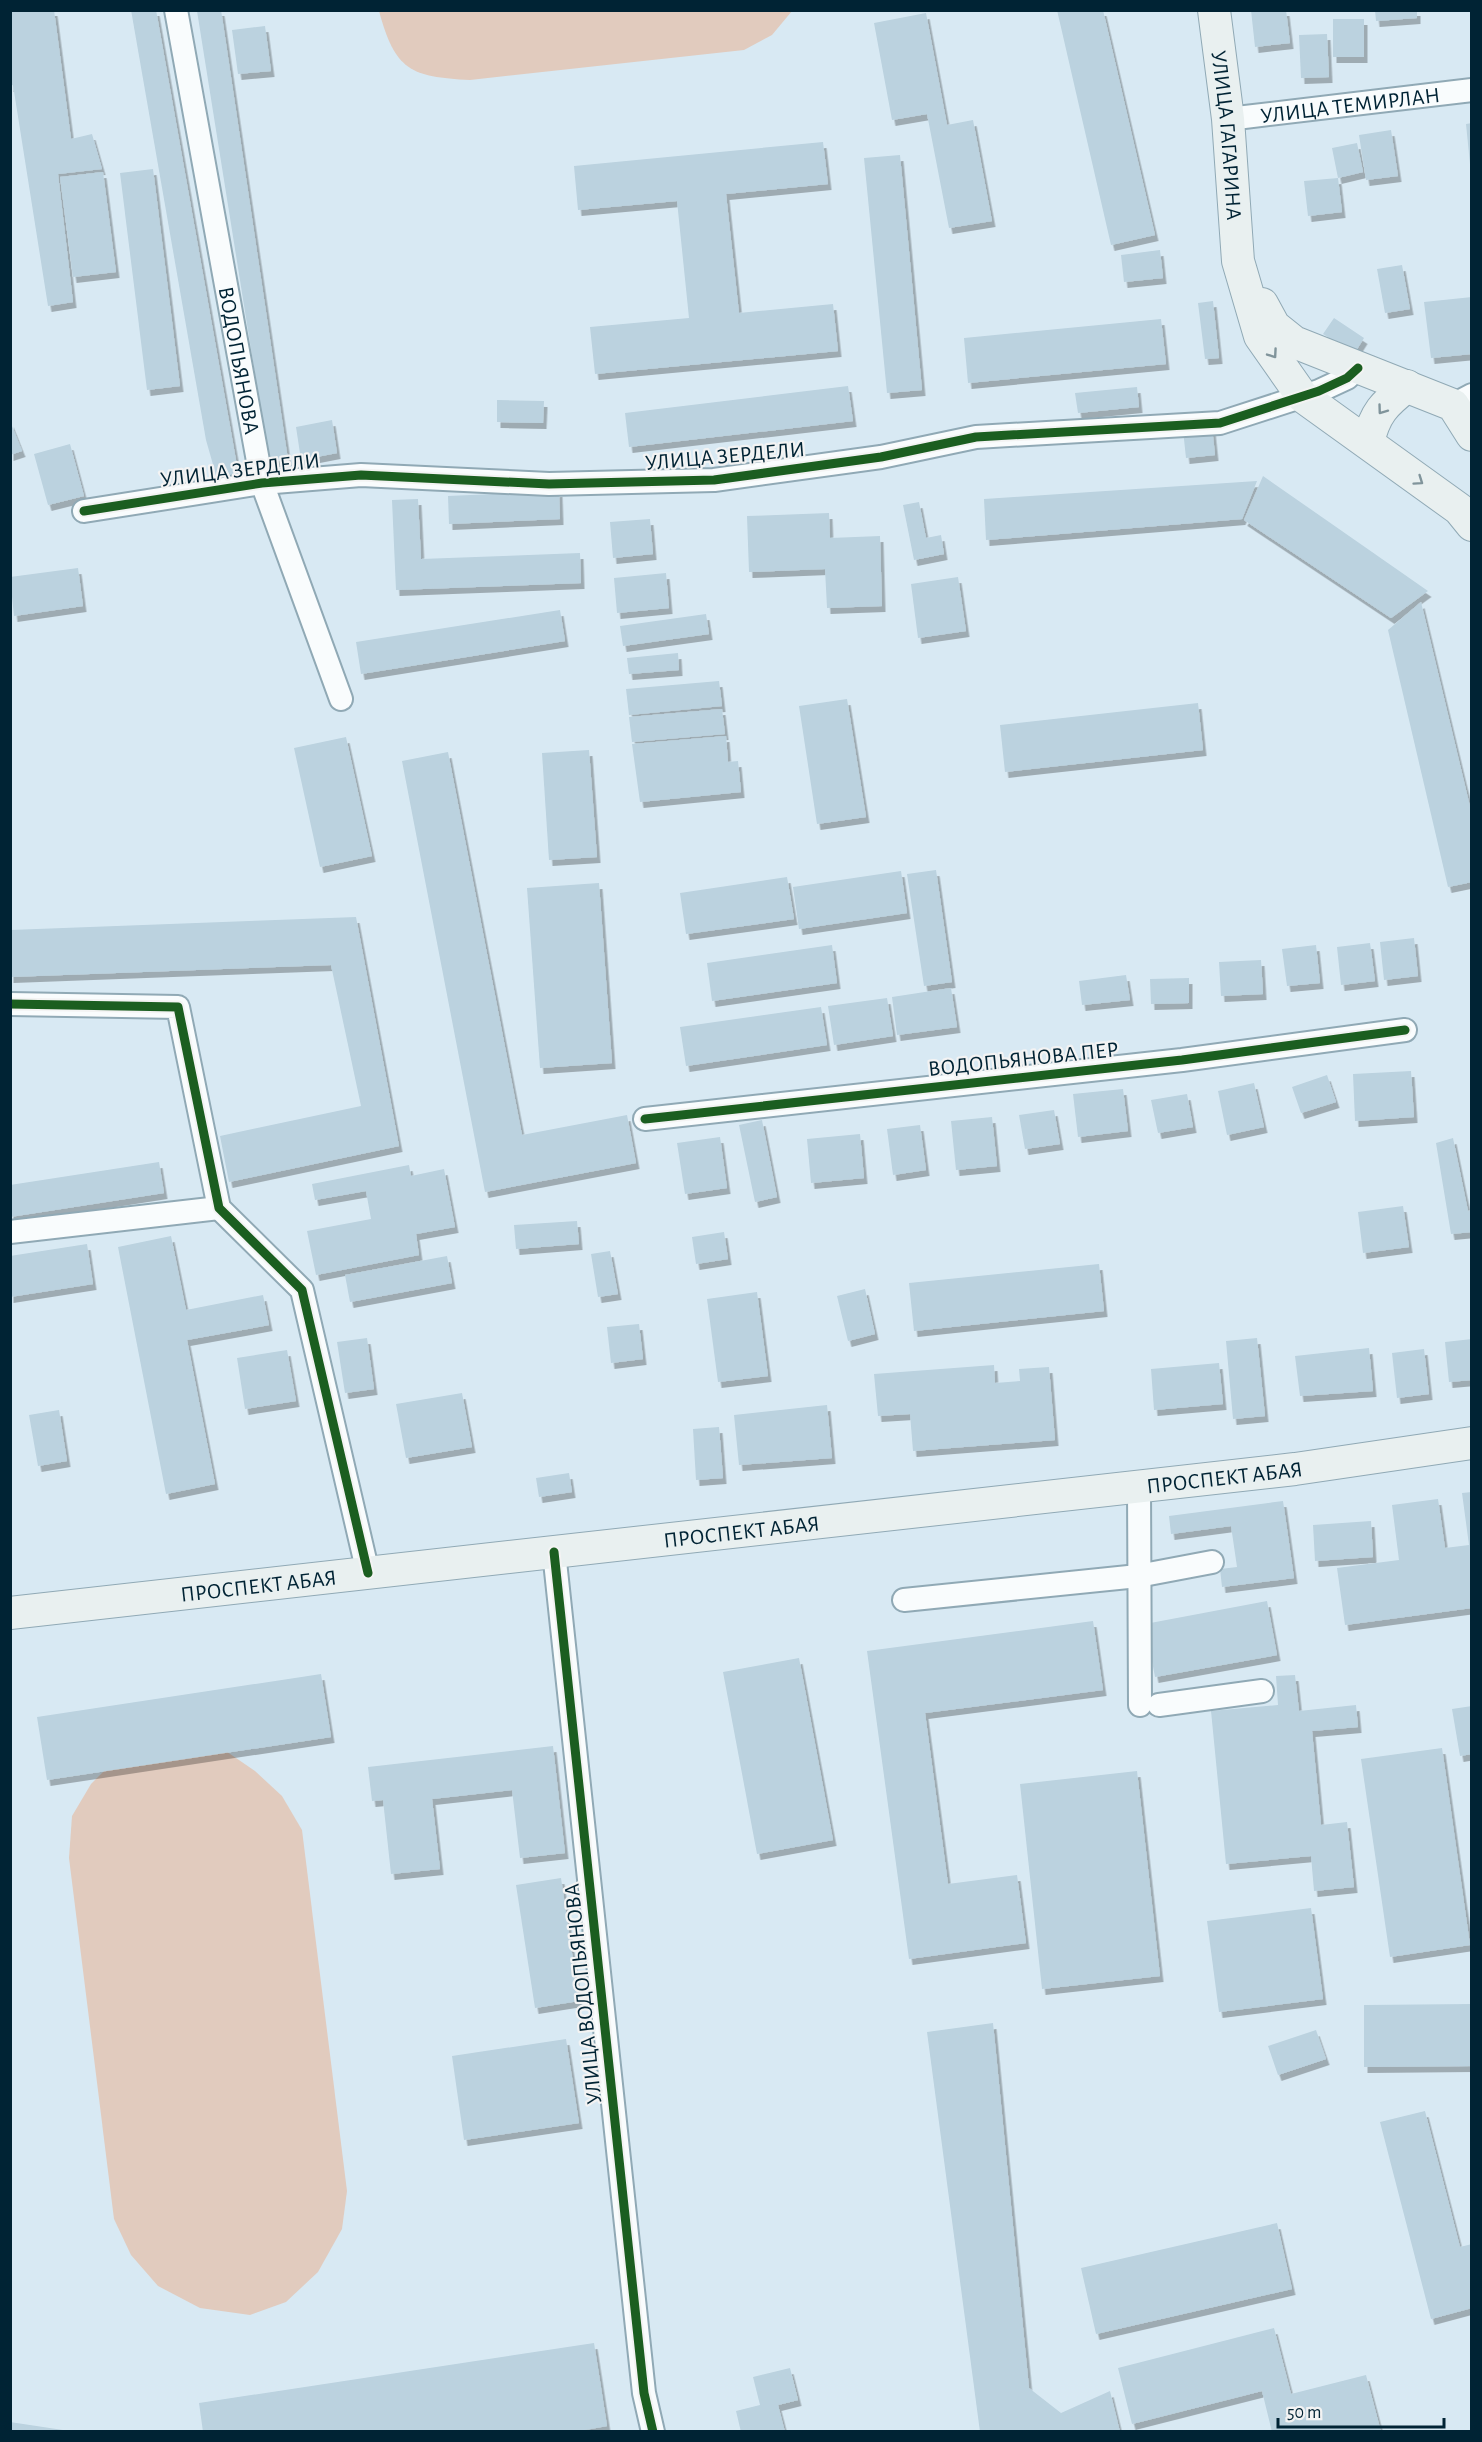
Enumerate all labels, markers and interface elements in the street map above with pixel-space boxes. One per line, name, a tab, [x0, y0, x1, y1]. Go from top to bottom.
street label: УЛИЦА ГАГАРИНА	[1207, 49, 1245, 221]
street label: УЛИЦА ТЕМИРЛАН	[1259, 84, 1441, 127]
street label: ВОДОПЬЯНОВА	[214, 285, 263, 436]
one-way arrow	[1266, 348, 1277, 359]
one-way arrow	[1378, 403, 1389, 414]
street label: УЛИЦА ЗЕРДЕЛИ	[644, 438, 806, 474]
street label: УЛИЦА ЗЕРДЕЛИ	[159, 449, 321, 491]
one-way arrow	[1412, 474, 1423, 485]
street label: ВОДОПЬЯНОВА ПЕР	[927, 1038, 1119, 1080]
street label: ПРОСПЕКТ АБАЯ	[1145, 1458, 1304, 1498]
street label: ПРОСПЕКТ АБАЯ	[662, 1512, 821, 1552]
street label: ПРОСПЕКТ АБАЯ	[179, 1566, 338, 1606]
street label: УЛИЦА ВОДОПЬЯНОВА	[560, 1882, 606, 2105]
scale bar	[1278, 2391, 1444, 2429]
text: 50 m	[1287, 2404, 1321, 2422]

